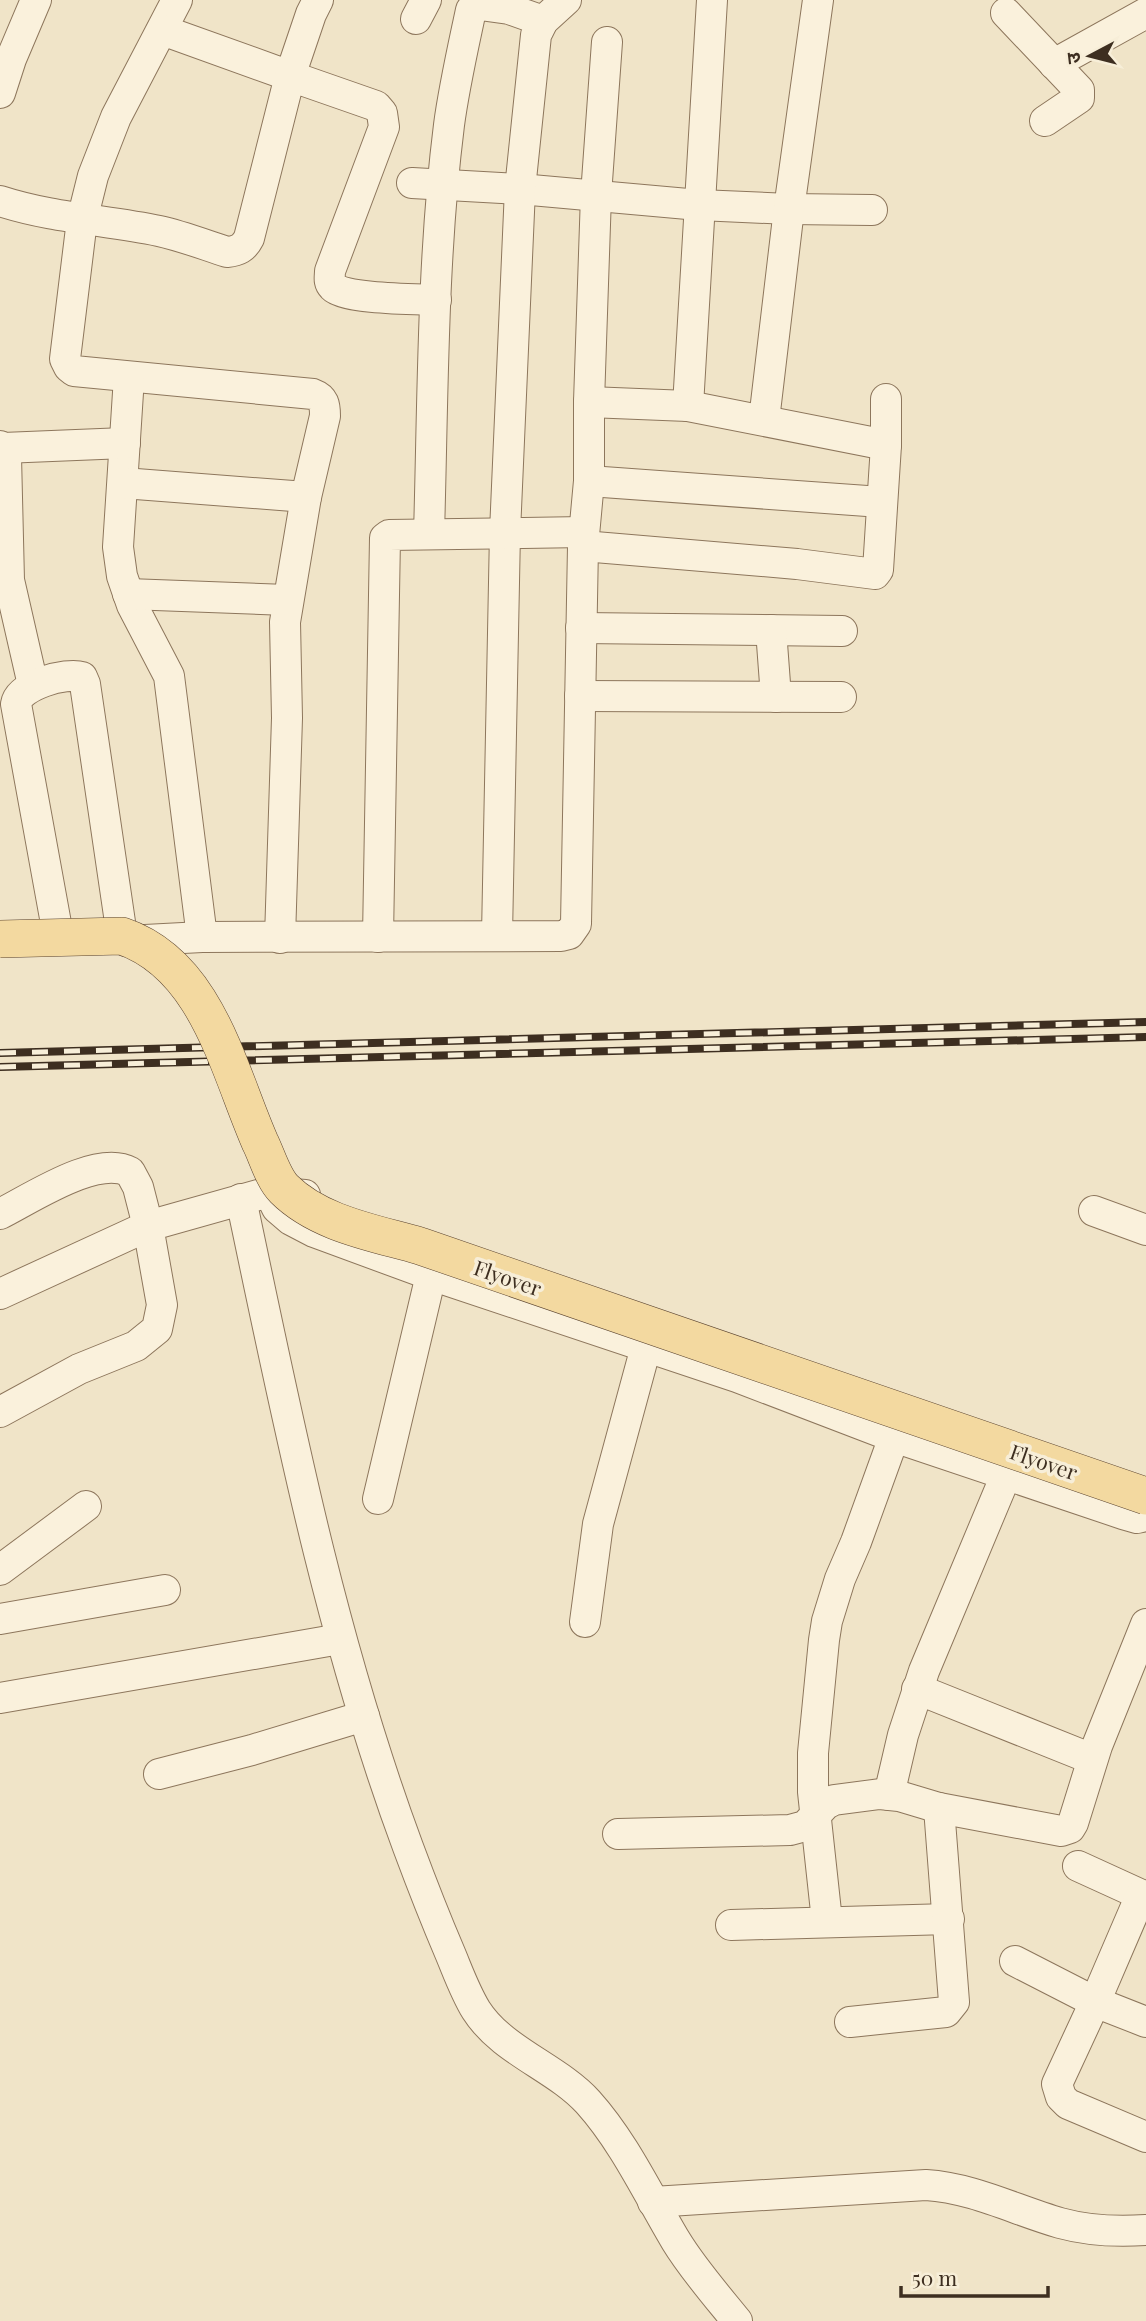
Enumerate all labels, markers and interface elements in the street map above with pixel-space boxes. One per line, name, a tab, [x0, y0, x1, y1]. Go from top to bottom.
north arrow	[1055, 21, 1125, 91]
text: उ	[1058, 50, 1086, 65]
street label: Flyover	[471, 1252, 546, 1302]
street label: Flyover	[1007, 1436, 1082, 1486]
scale bar	[901, 2254, 1048, 2298]
text: 50 m	[912, 2263, 958, 2291]

